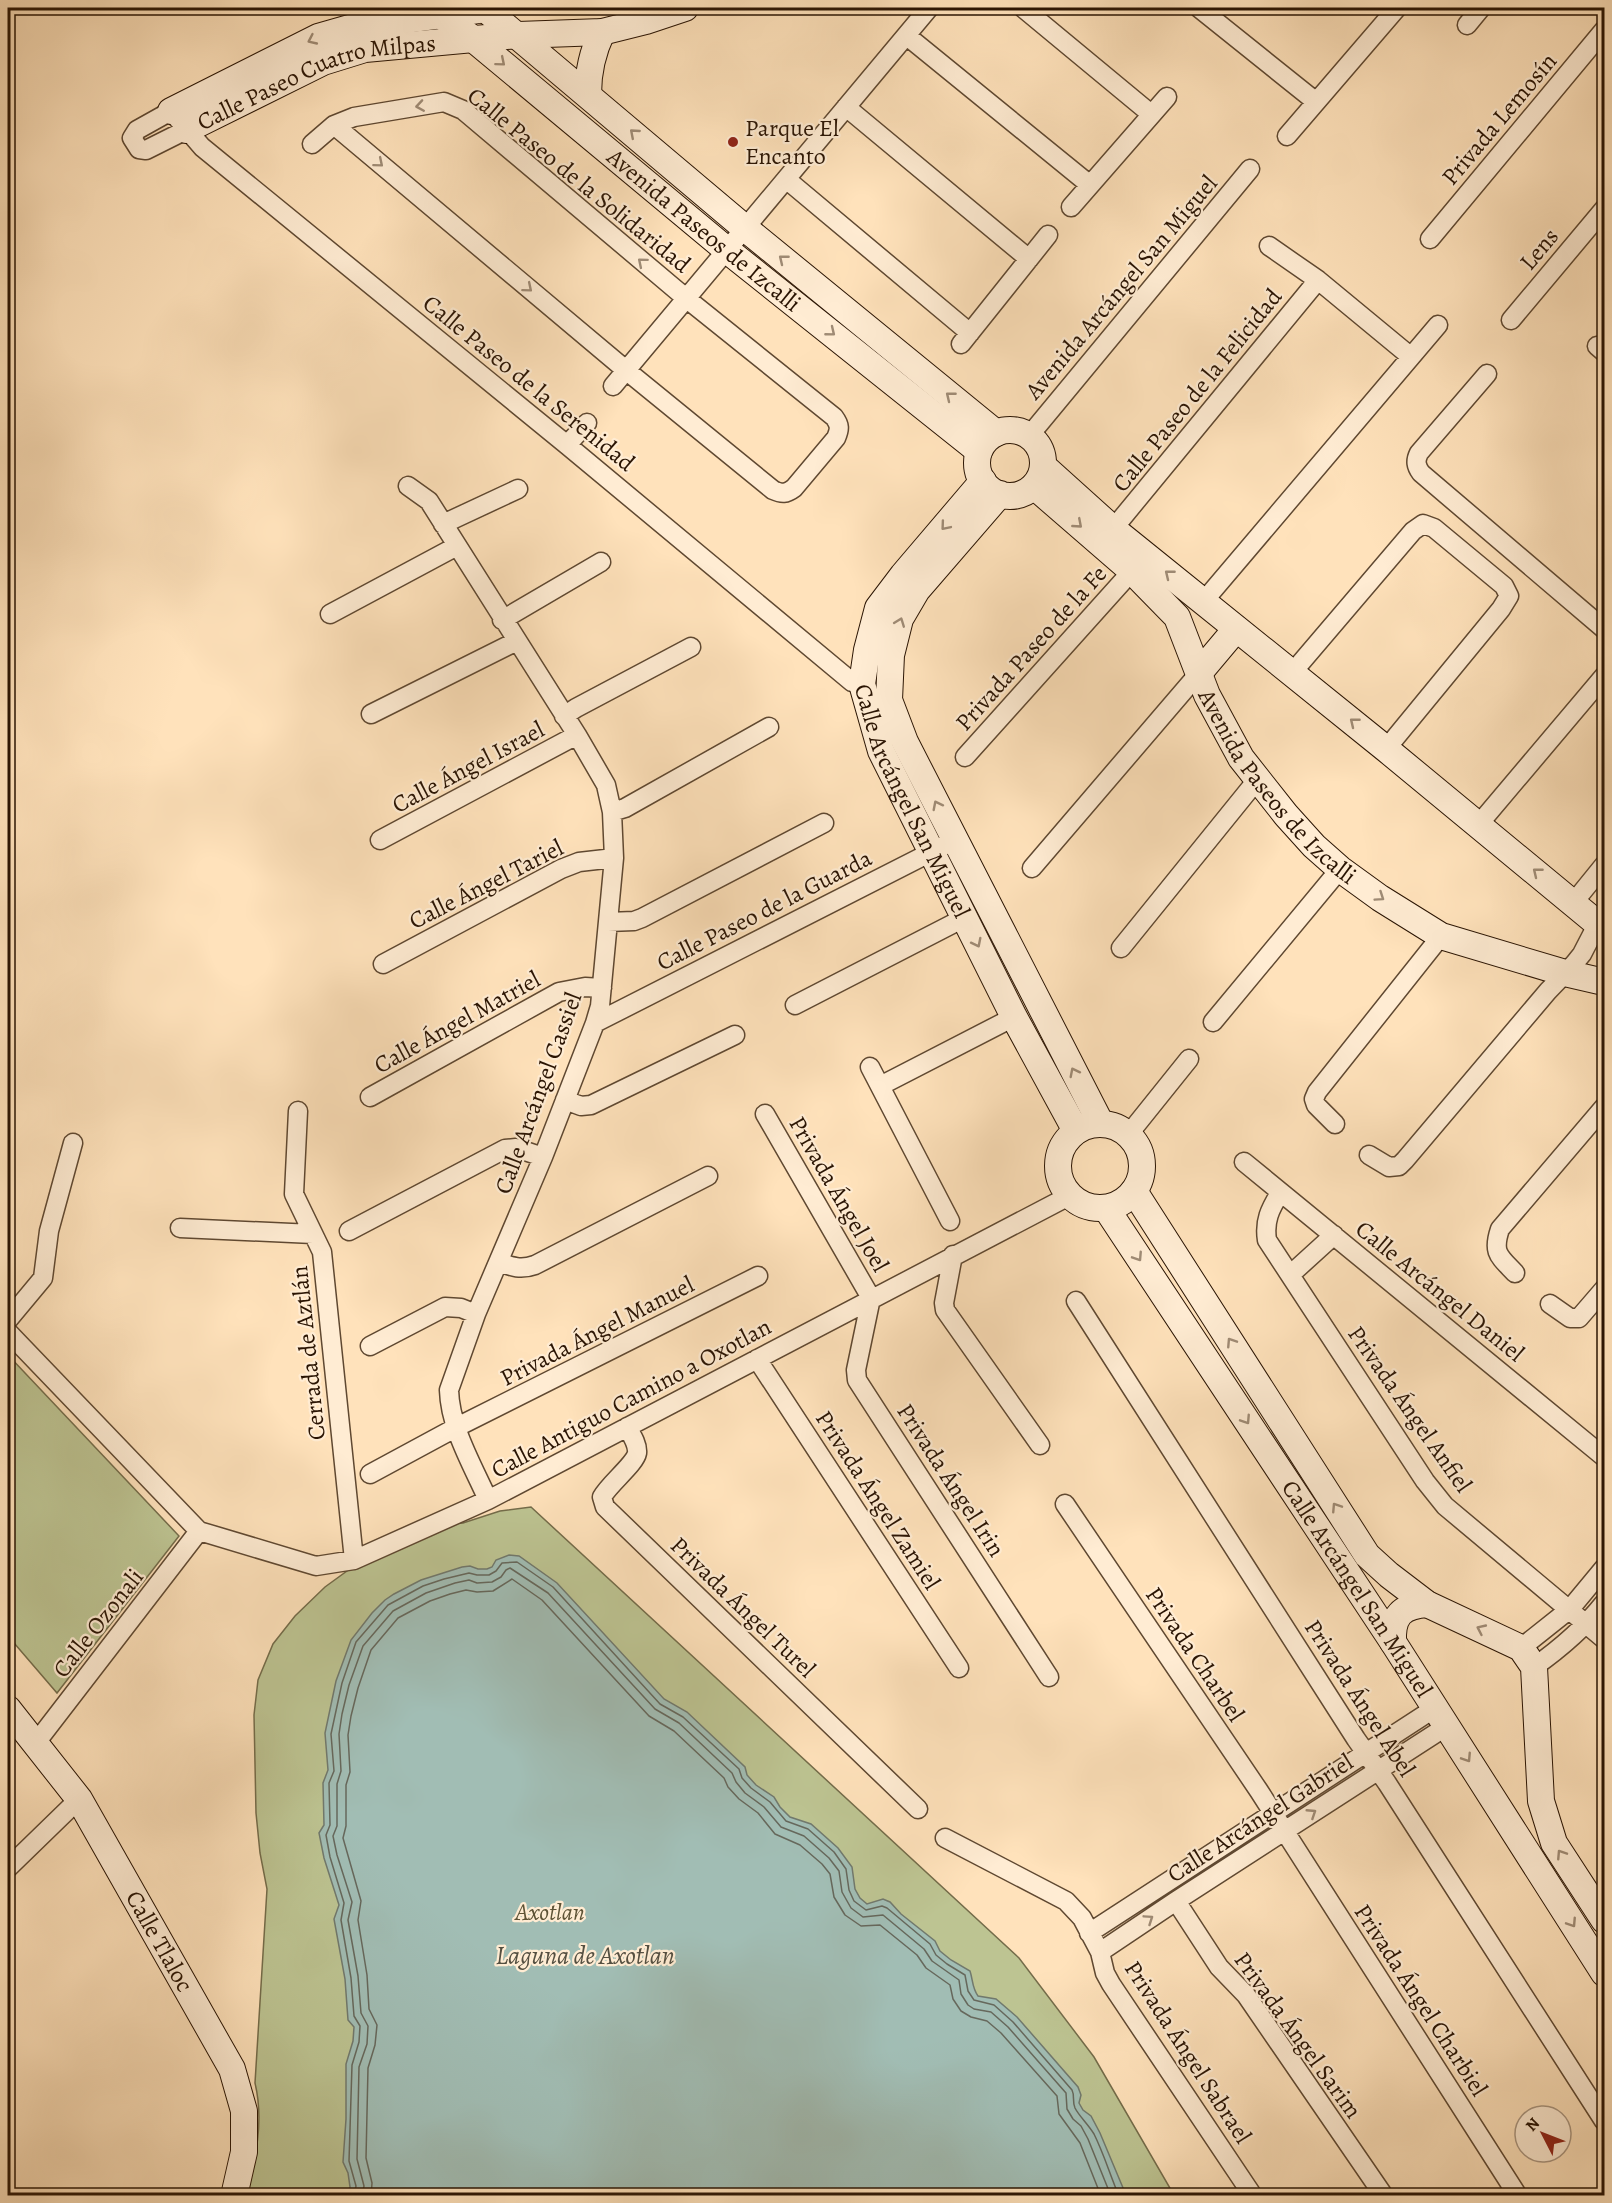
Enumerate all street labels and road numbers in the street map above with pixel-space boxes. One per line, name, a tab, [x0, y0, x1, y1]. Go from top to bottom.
street label: Calle Paseo Cuatro Milpas	[192, 27, 437, 138]
street label: Privada Lemosín	[1434, 46, 1564, 192]
street label: Calle Paseo de la Solidaridad	[461, 80, 697, 280]
street label: Avenida Paseos de Izcalli	[600, 140, 808, 319]
street label: Avenida Arcángel San Miguel	[1017, 168, 1224, 407]
street label: Lens	[1512, 221, 1566, 277]
street label: Calle Paseo de la Felicidad	[1105, 281, 1289, 498]
street label: Calle Paseo de la Serenidad	[416, 287, 642, 479]
street label: Privada Paseo de la Fe	[948, 558, 1114, 738]
street label: Calle Arcángel San Miguel	[847, 680, 978, 923]
street label: Avenida Paseos de Izcalli	[1190, 682, 1363, 892]
street label: Calle Ángel Israel	[386, 713, 550, 821]
street label: Calle Ángel Tariel	[403, 831, 569, 937]
street label: Calle Paseo de la Guarda	[651, 841, 878, 978]
street label: Calle Ángel Matriel	[368, 963, 546, 1081]
street label: Calle Arcángel Cassiel	[487, 988, 589, 1198]
street label: Privada Ángel Joel	[781, 1110, 897, 1278]
street label: Calle Arcángel Daniel	[1349, 1213, 1531, 1369]
street label: Cerrada de Aztlán	[283, 1264, 333, 1442]
street label: Privada Ángel Manuel	[495, 1268, 699, 1394]
street label: Calle Antiguo Camino a Oxotlan	[485, 1310, 777, 1486]
street label: Privada Ángel Anfiel	[1340, 1319, 1480, 1499]
street label: Privada Ángel Irin	[889, 1397, 1013, 1563]
street label: Privada Ángel Zamiel	[808, 1404, 948, 1596]
street label: Calle Arcángel San Miguel	[1274, 1474, 1440, 1703]
street label: Privada Ángel Turel	[663, 1529, 823, 1685]
street label: Calle Ozonali	[45, 1562, 151, 1684]
street label: Privada Charbel	[1138, 1580, 1252, 1728]
street label: Privada Ángel Abel	[1297, 1613, 1423, 1783]
street label: Calle Arcángel Gabriel	[1161, 1746, 1359, 1890]
street label: Calle Tlaloc	[118, 1885, 201, 1997]
street label: Privada Ángel Charbiel	[1347, 1898, 1495, 2102]
street label: Privada Ángel Sarim	[1227, 1945, 1369, 2125]
street label: Privada Ángel Sabrael	[1117, 1955, 1259, 2150]

